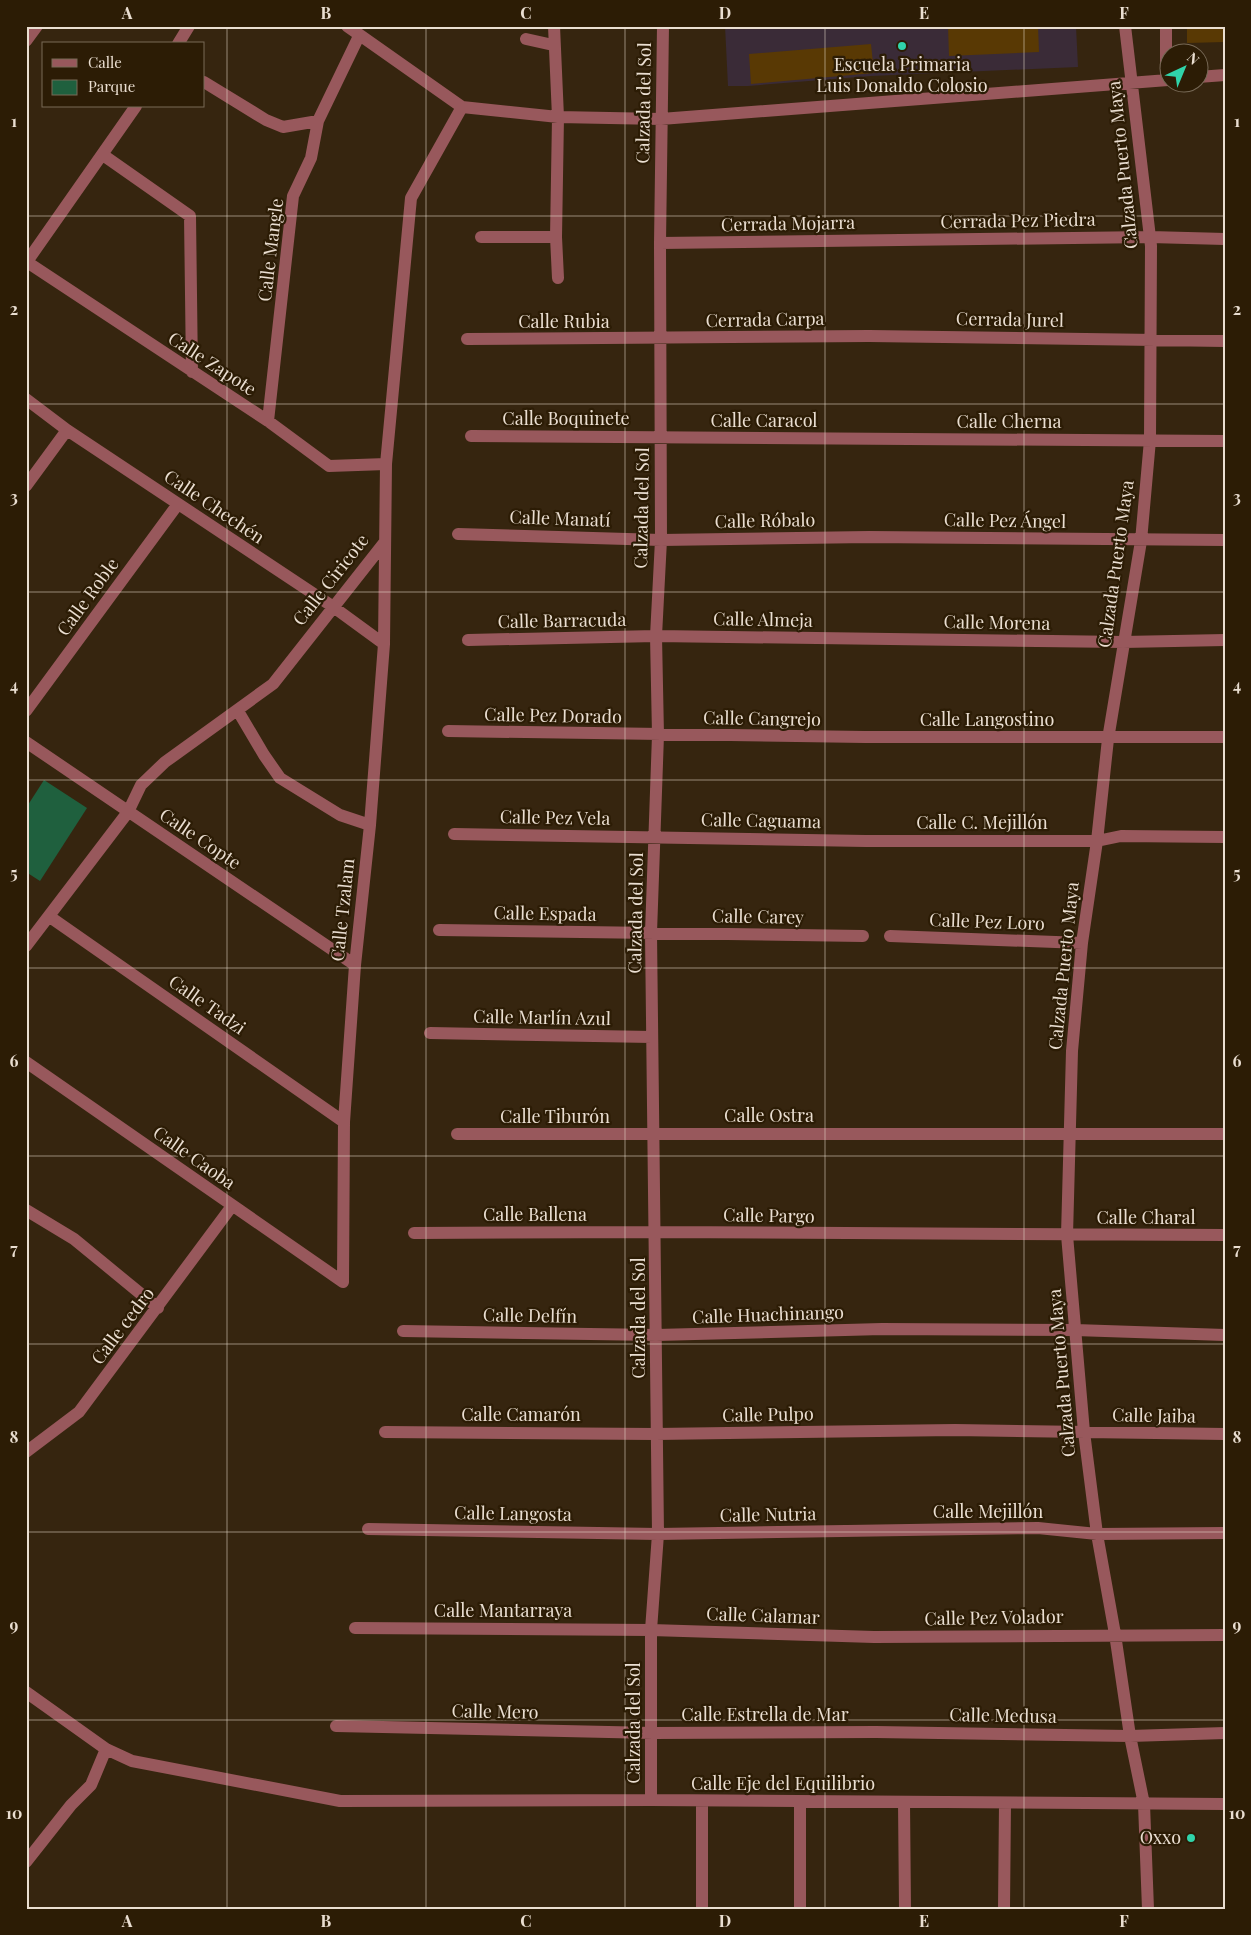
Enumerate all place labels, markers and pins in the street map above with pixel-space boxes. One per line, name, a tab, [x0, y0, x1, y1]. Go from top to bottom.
marker: Escuela Primaria Luis Donaldo Colosio	[896, 40, 908, 52]
place label: Escuela Primaria Luis Donaldo Colosio	[816, 52, 988, 97]
place label: Oxxo	[1140, 1825, 1181, 1849]
marker: Oxxo	[1185, 1832, 1197, 1844]

